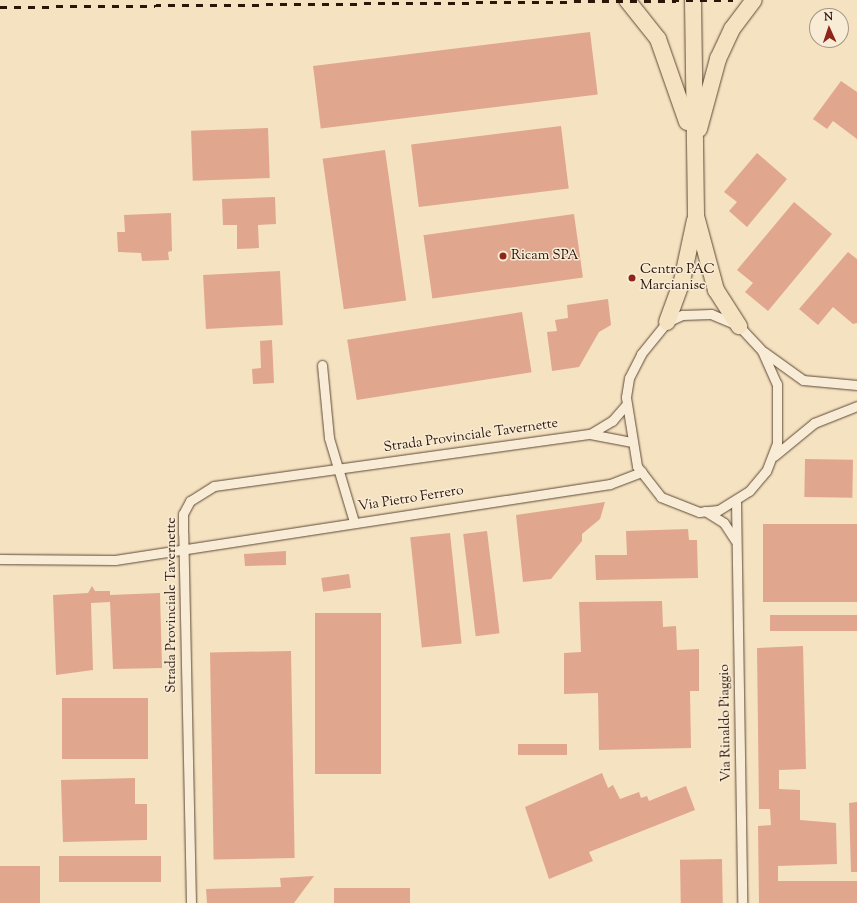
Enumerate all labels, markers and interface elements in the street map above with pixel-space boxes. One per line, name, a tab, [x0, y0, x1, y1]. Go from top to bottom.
north arrow	[809, 8, 849, 48]
text: N	[824, 9, 833, 25]
place label: Ricam SPA	[511, 248, 579, 264]
marker: Ricam SPA	[498, 251, 508, 261]
place label: Centro PAC Marcianise	[640, 262, 715, 294]
marker: Centro PAC Marcianise	[627, 273, 637, 283]
street label: Strada Provinciale Tavernette	[383, 415, 559, 457]
street label: Via Pietro Ferrero	[357, 482, 465, 516]
street label: Strada Provinciale Tavernette	[164, 517, 180, 693]
street label: Via Rinaldo Piaggio	[717, 664, 735, 782]

